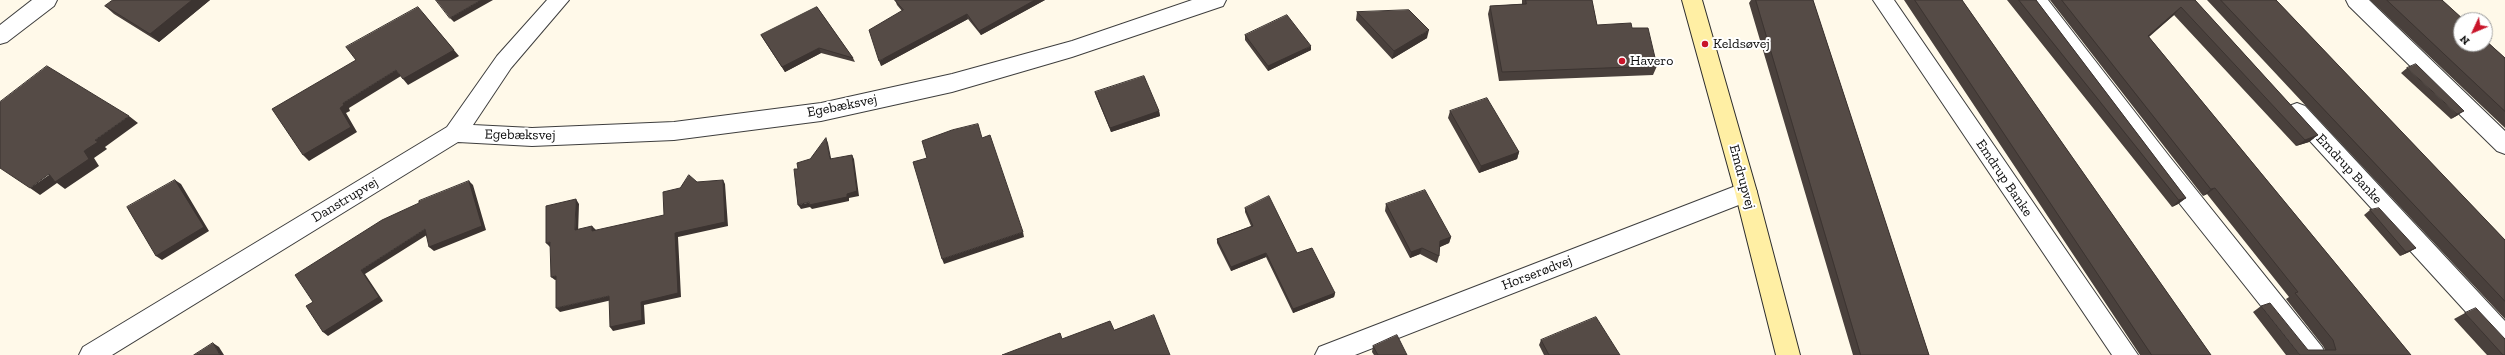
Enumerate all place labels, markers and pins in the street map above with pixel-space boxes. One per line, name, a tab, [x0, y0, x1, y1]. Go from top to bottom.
place label: Keldsøvej	[1713, 36, 1770, 52]
marker: Keldsøvej	[1700, 39, 1710, 49]
place label: Havero	[1630, 53, 1673, 69]
marker: Havero	[1617, 56, 1627, 66]

